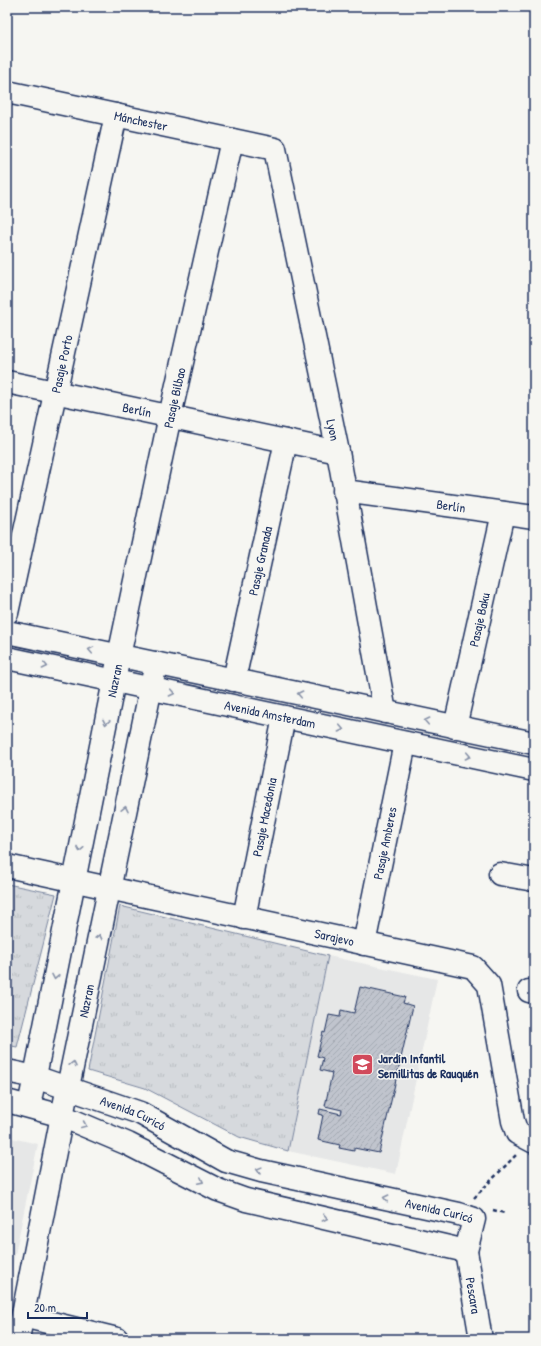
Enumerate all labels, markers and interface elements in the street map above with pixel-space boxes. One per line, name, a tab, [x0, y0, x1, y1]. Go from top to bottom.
street label: Mánchester	[113, 106, 169, 135]
street label: Pasaje Porto	[46, 333, 77, 395]
street label: Pasaje Bilbao	[159, 366, 190, 430]
street label: Berlín	[121, 398, 153, 421]
street label: Lyon	[322, 418, 344, 442]
street label: Berlín	[435, 495, 467, 517]
street label: Pasaje Granada	[244, 525, 276, 597]
street label: Pasaje Baku	[464, 591, 494, 649]
one-way arrow	[88, 646, 94, 654]
one-way arrow	[42, 662, 48, 670]
street label: Nazran	[102, 662, 126, 699]
one-way arrow	[169, 689, 175, 697]
one-way arrow	[297, 691, 303, 699]
street label: Avenida Amsterdam	[223, 695, 317, 732]
one-way arrow	[424, 717, 430, 726]
one-way arrow	[102, 718, 111, 725]
one-way arrow	[337, 725, 344, 733]
one-way arrow	[464, 752, 471, 760]
street label: Pasaje Macedonia	[247, 776, 281, 858]
street label: Pasaje Amberes	[368, 805, 401, 881]
one-way arrow	[121, 806, 129, 813]
one-way arrow	[77, 846, 85, 852]
street label: Sarajevo	[313, 924, 356, 950]
one-way arrow	[94, 934, 103, 940]
one-way arrow	[51, 973, 60, 980]
street label: Nazran	[74, 982, 98, 1019]
place label: Jardín Infantil Semillitas de Rauquén	[378, 1049, 479, 1083]
school or university icon: Jardín Infantil Semillitas de Rauquén	[349, 1052, 375, 1078]
one-way arrow	[68, 1061, 76, 1067]
street label: Avenida Curicó	[98, 1091, 169, 1135]
one-way arrow	[80, 1120, 87, 1128]
one-way arrow	[256, 1167, 262, 1175]
one-way arrow	[197, 1177, 204, 1184]
street label: Avenida Curicó	[404, 1194, 476, 1227]
one-way arrow	[383, 1195, 389, 1203]
one-way arrow	[322, 1214, 328, 1222]
street label: Pescara	[462, 1276, 486, 1315]
scale bar	[28, 1294, 87, 1320]
text: 20 m	[34, 1299, 56, 1316]

